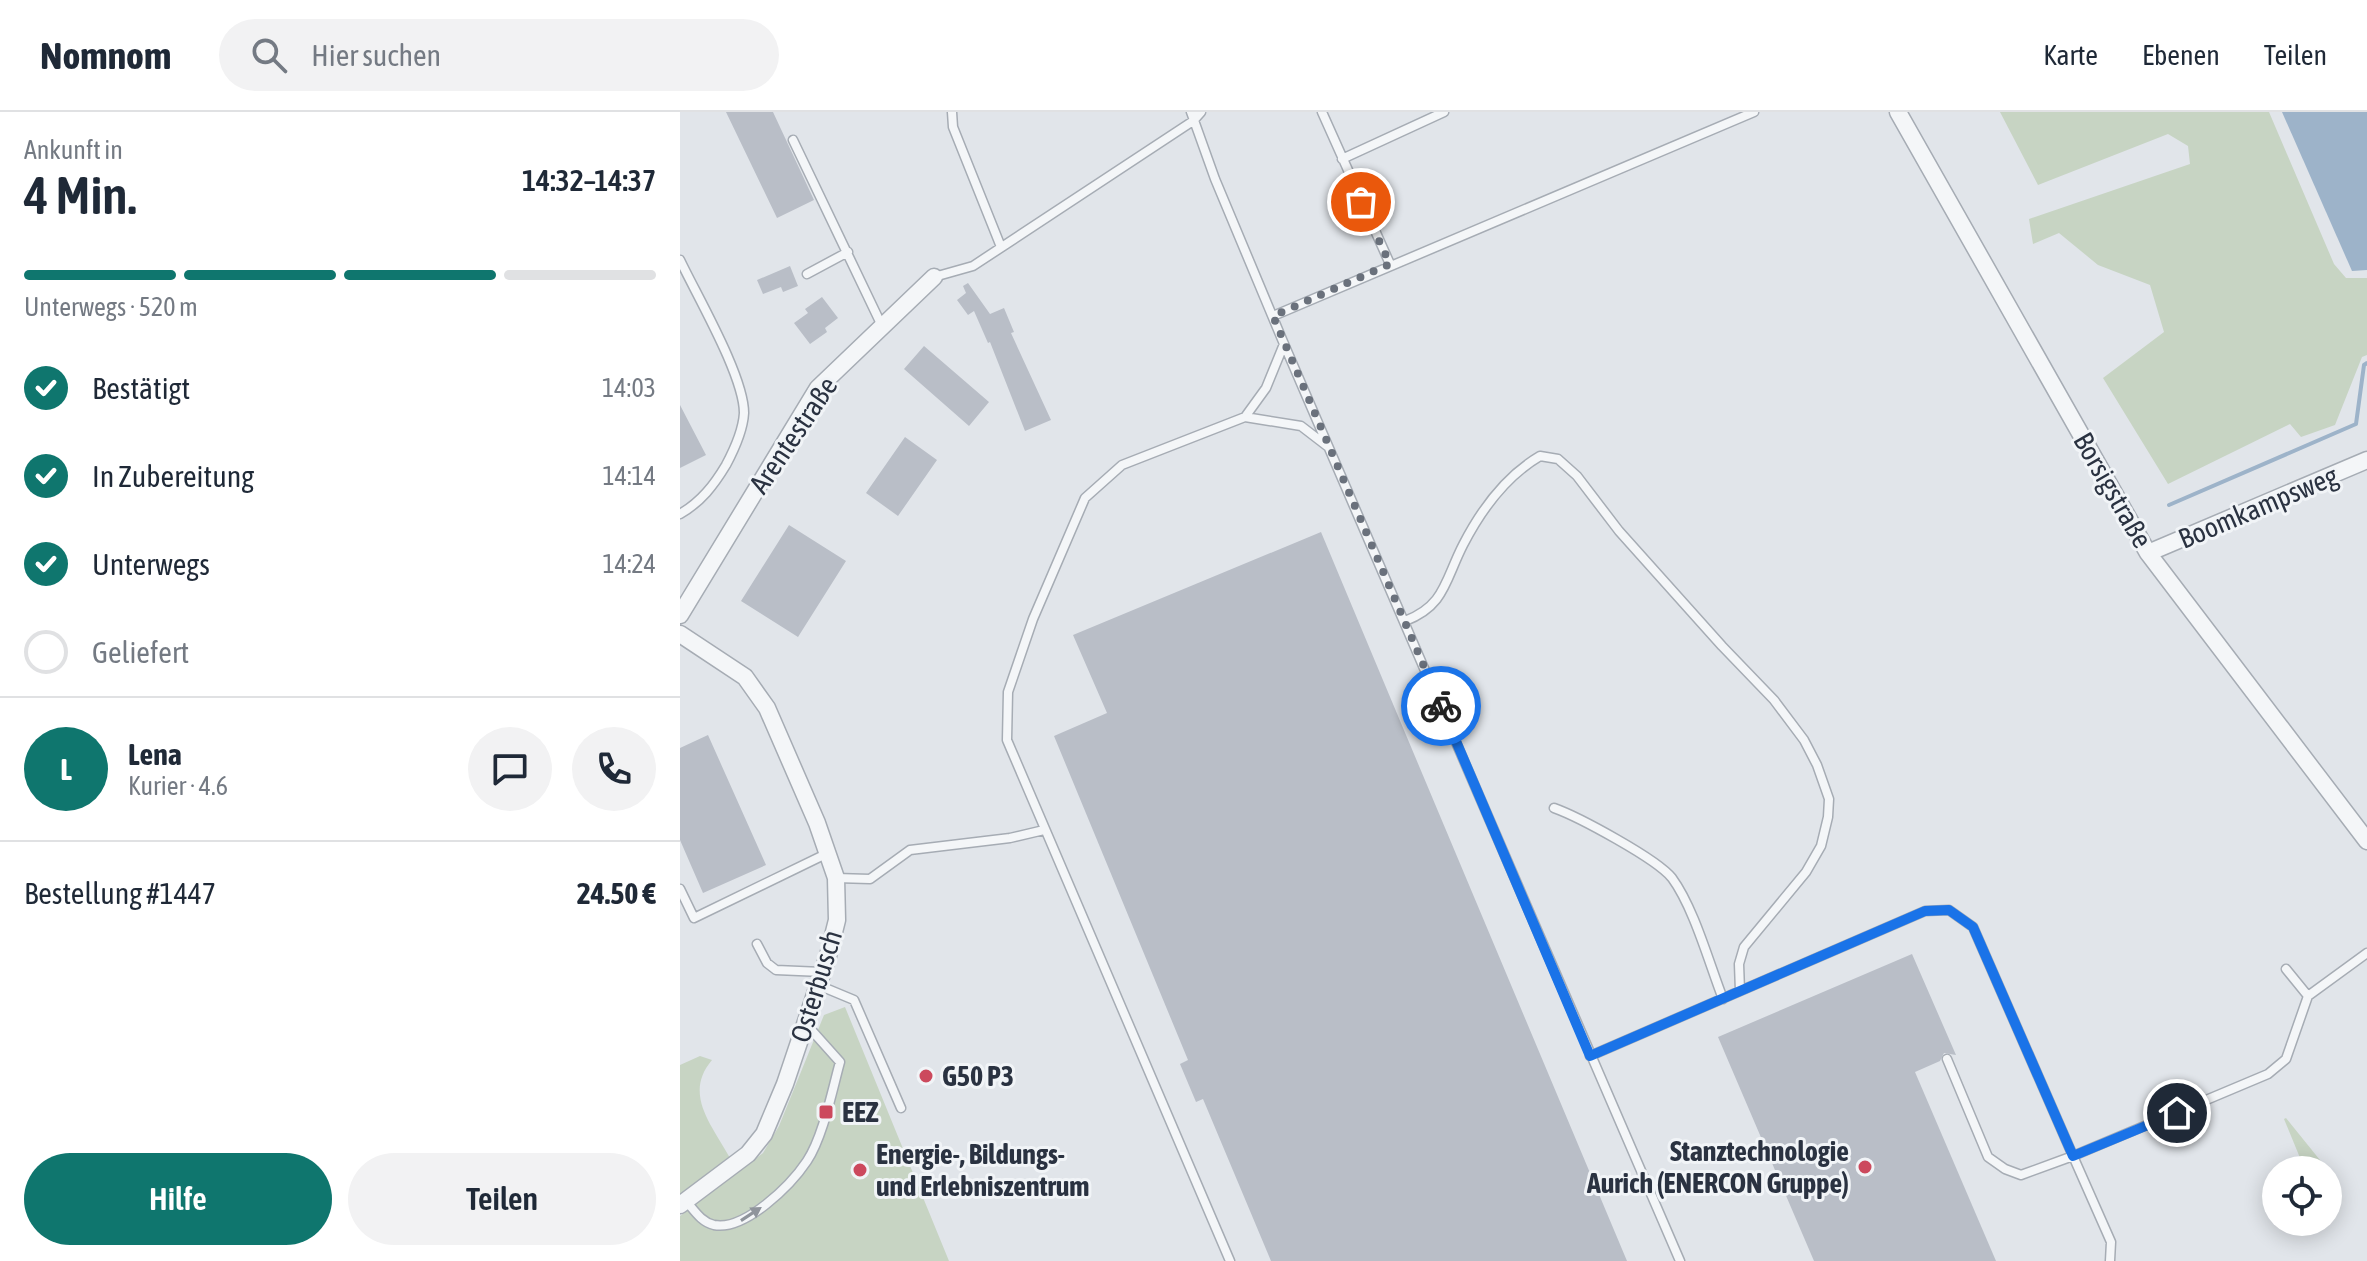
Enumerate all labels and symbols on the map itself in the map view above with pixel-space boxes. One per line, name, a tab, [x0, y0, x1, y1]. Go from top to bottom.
pin	[1327, 168, 1395, 236]
street label: Arentestraße	[742, 371, 844, 499]
street label: Borsigstraße	[2067, 427, 2159, 553]
street label: Boomkampsweg	[2174, 459, 2342, 555]
courier	[1401, 666, 1481, 746]
street label: Osterbusch	[784, 926, 848, 1046]
place label: G50 P3	[942, 1060, 1014, 1092]
marker: G50 P3	[917, 1067, 935, 1085]
pin	[2143, 1079, 2211, 1147]
place label: EEZ	[842, 1096, 879, 1128]
marker: EEZ	[817, 1103, 835, 1121]
place label: Stanztechnologie Aurich (ENERCON Gruppe)	[1586, 1135, 1849, 1199]
place label: Energie-, Bildungs- und Erlebniszentrum	[876, 1138, 1090, 1202]
marker: Stanztechnologie Aurich (ENERCON Gruppe)	[1856, 1158, 1874, 1176]
marker: Energie-, Bildungs- und Erlebniszentrum	[851, 1161, 869, 1179]
one-way arrow	[740, 1207, 762, 1222]

